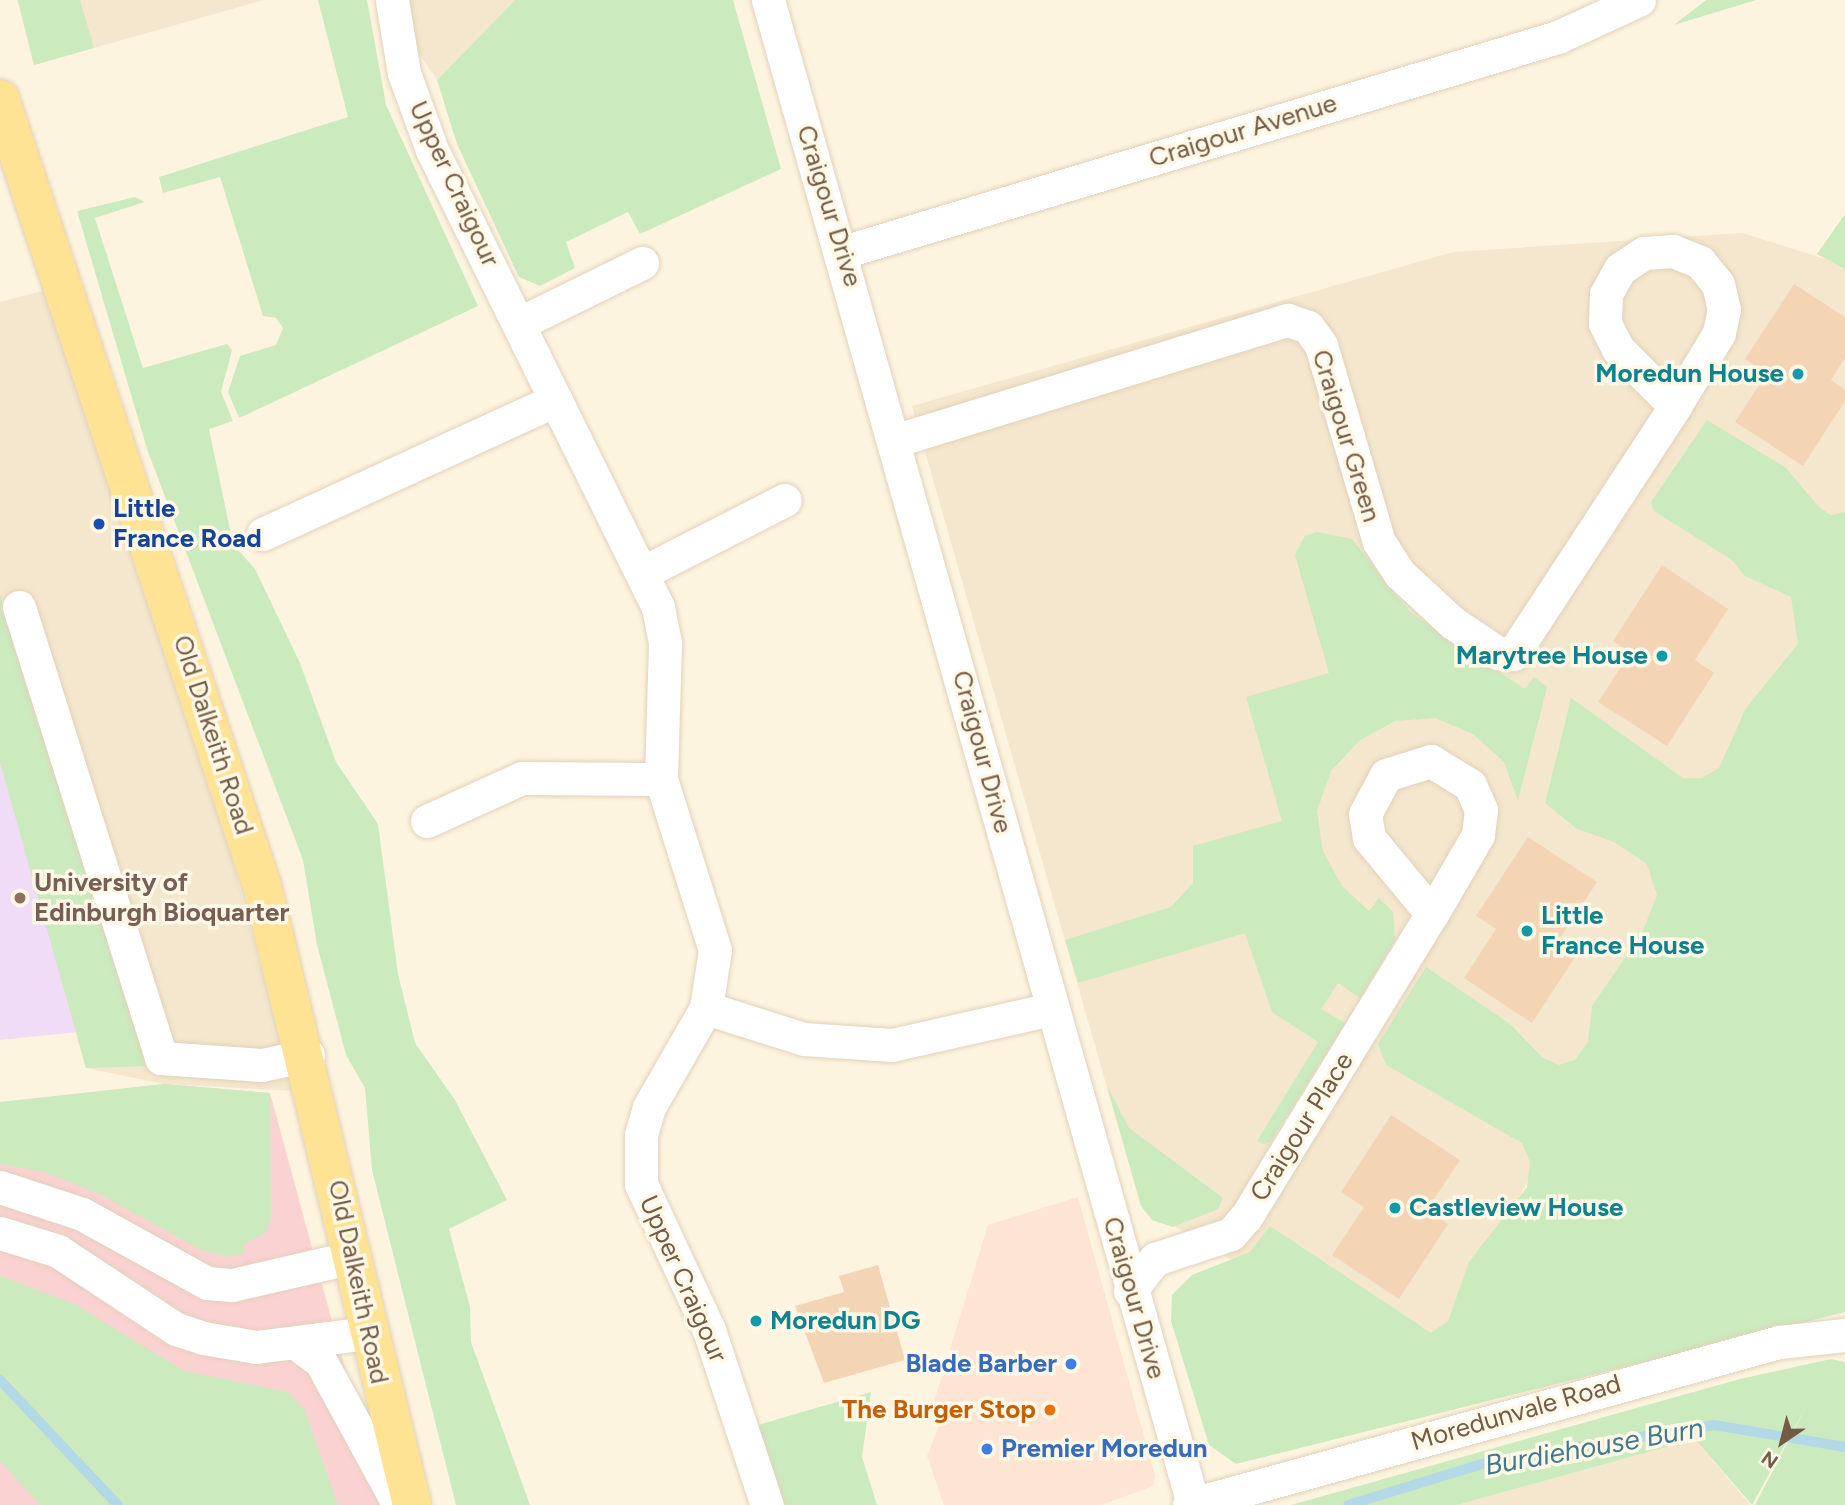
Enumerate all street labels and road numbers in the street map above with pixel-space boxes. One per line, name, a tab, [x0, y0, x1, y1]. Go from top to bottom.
street label: Craigour Avenue	[1145, 88, 1341, 174]
street label: Upper Craigour	[402, 96, 506, 272]
street label: Craigour Drive	[790, 122, 868, 290]
street label: Craigour Green	[1305, 346, 1387, 526]
street label: Old Dalkeith Road	[166, 631, 260, 839]
street label: Craigour Drive	[945, 667, 1019, 837]
street label: Craigour Place	[1244, 1047, 1360, 1207]
street label: Old Dalkeith Road	[321, 1177, 395, 1387]
street label: Upper Craigour	[632, 1191, 734, 1367]
street label: Craigour Drive	[1096, 1213, 1172, 1383]
street label: Moredunvale Road	[1408, 1368, 1624, 1458]

